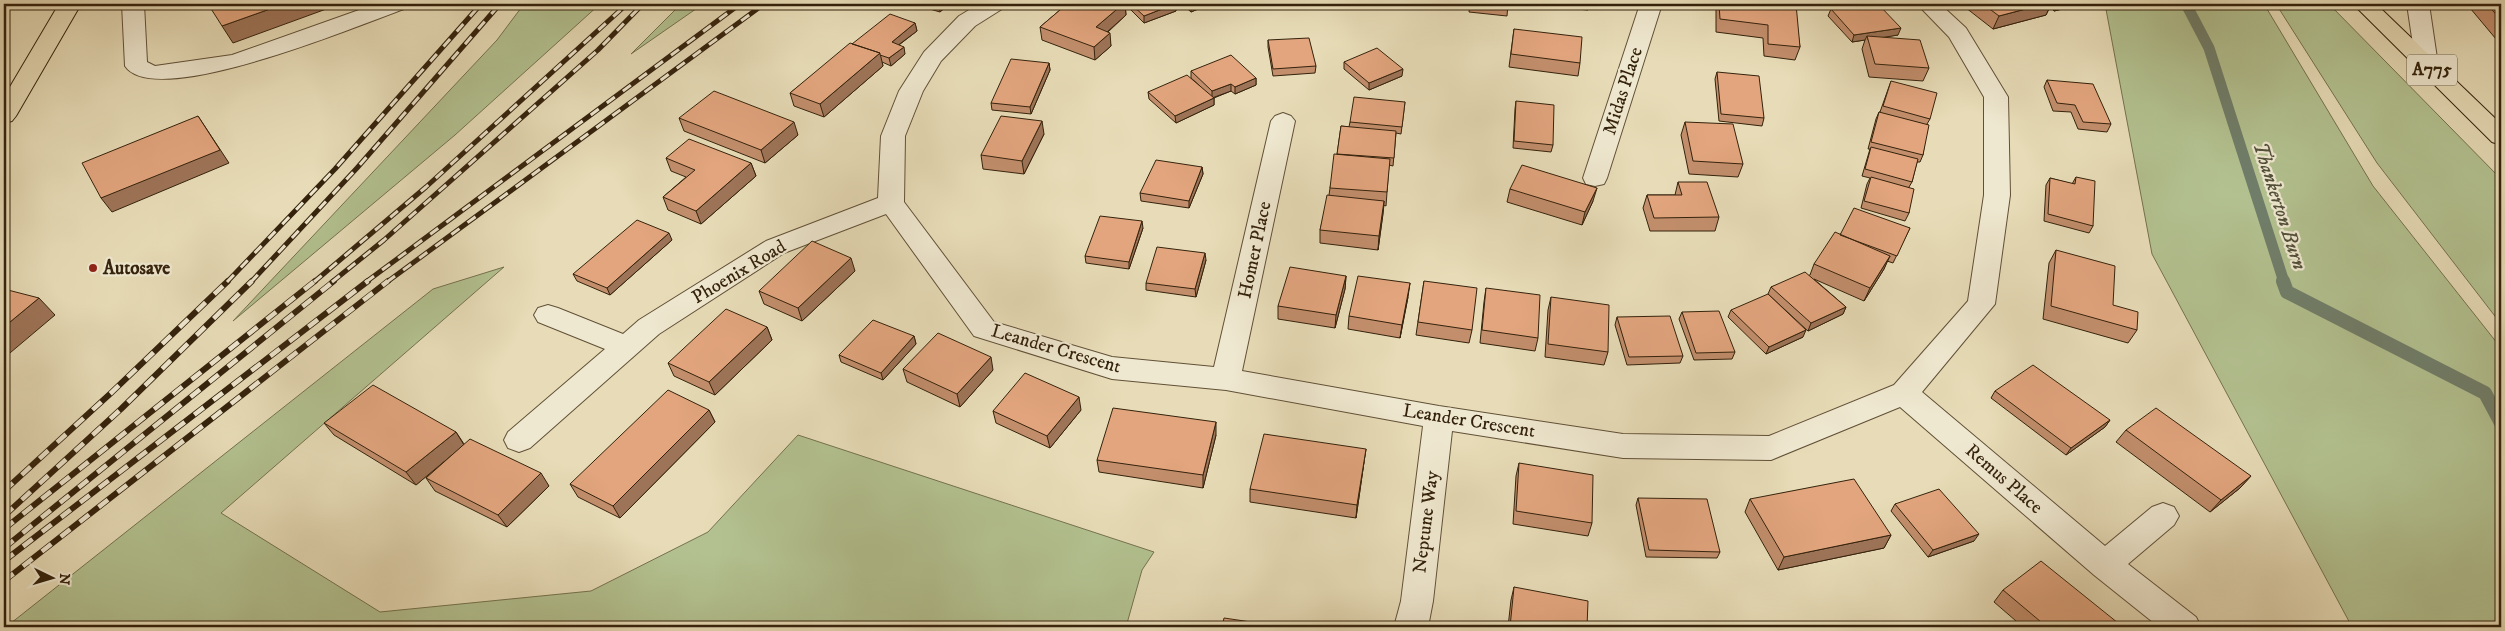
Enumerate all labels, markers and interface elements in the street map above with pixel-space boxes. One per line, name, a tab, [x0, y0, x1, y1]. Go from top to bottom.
street label: Midas Place	[1598, 44, 1648, 138]
road number: A775	[2407, 54, 2457, 86]
water label: Thankerton Burn	[2247, 139, 2311, 273]
street label: Homer Place	[1233, 199, 1277, 301]
street label: Phoenix Road	[688, 235, 791, 309]
place label: Autosave	[102, 257, 170, 280]
marker: Autosave	[87, 262, 99, 274]
street label: Leander Crescent	[989, 320, 1123, 378]
street label: Leander Crescent	[1401, 399, 1537, 443]
street label: Remus Place	[1961, 439, 2047, 519]
street label: Neptune Way	[1408, 469, 1444, 575]
north arrow	[28, 554, 78, 604]
text: N	[54, 573, 73, 586]

